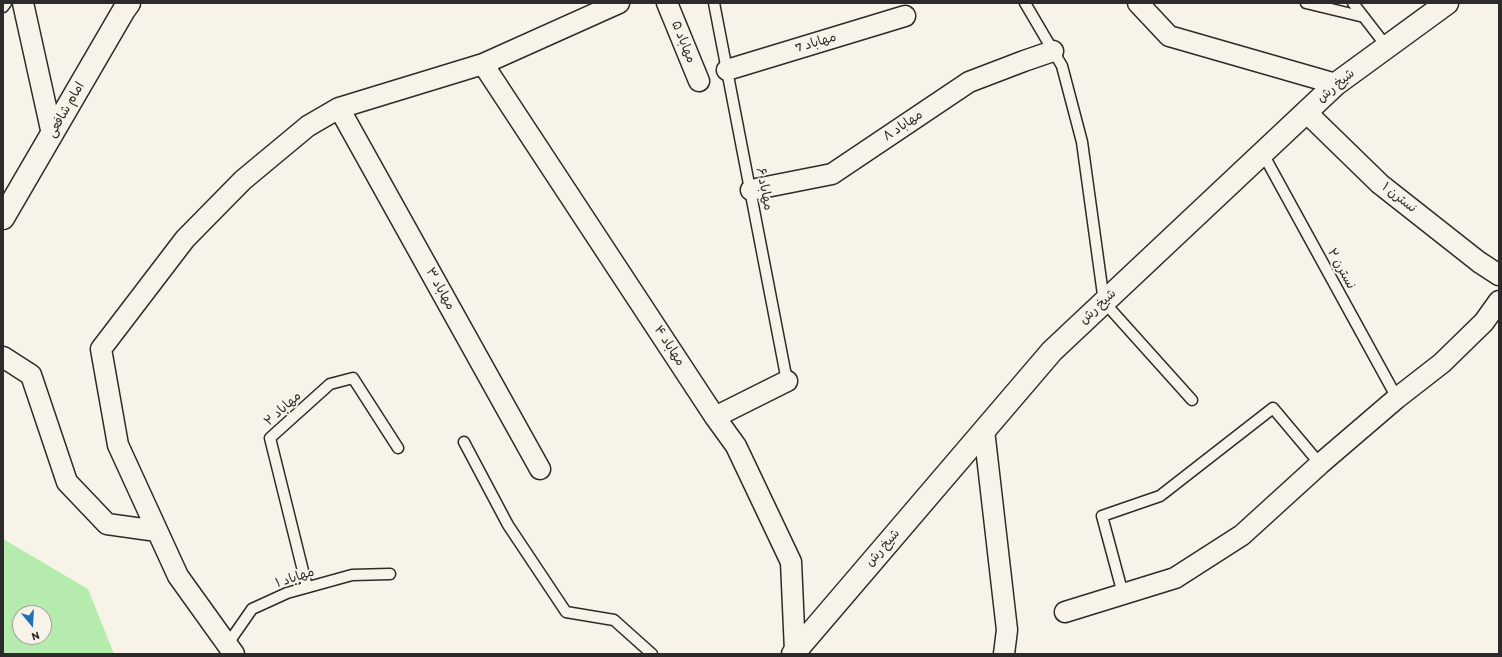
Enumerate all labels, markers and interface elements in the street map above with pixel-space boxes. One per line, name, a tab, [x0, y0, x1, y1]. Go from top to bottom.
street label: مهاباد ۵	[667, 19, 699, 65]
street label: مهاباد 7	[794, 29, 838, 57]
street label: شیخ رش	[1314, 66, 1358, 106]
street label: امام شافعی	[44, 79, 88, 141]
street label: مهاباد ۸	[880, 107, 926, 145]
street label: مهاباد ۶	[752, 166, 776, 212]
street label: نسترن ۱	[1378, 180, 1420, 216]
street label: نسترن ۲	[1324, 246, 1358, 292]
street label: مهاباد ۳	[422, 265, 458, 313]
street label: شیخ رش	[1076, 286, 1120, 328]
street label: مهاباد ۴	[650, 323, 688, 369]
street label: مهاباد ۲	[261, 388, 305, 430]
street label: شیخ رش	[863, 526, 903, 570]
street label: مهاباد ۱	[274, 564, 316, 592]
north arrow	[12, 605, 52, 645]
text: N	[30, 629, 41, 643]

